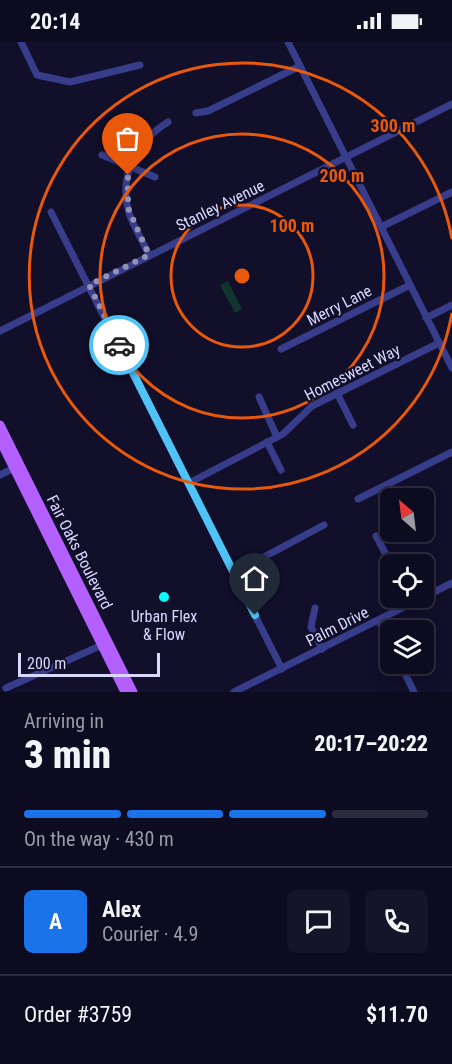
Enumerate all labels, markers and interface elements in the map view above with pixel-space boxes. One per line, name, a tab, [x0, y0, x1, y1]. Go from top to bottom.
text: 20:14	[30, 9, 81, 34]
pin	[102, 113, 153, 175]
text: 300 m	[371, 115, 415, 136]
icon: bag	[111, 122, 144, 155]
text: 200 m	[320, 165, 364, 186]
street label: Stanley Avenue	[173, 176, 267, 235]
text: 100 m	[270, 215, 314, 236]
centre of rings	[232, 266, 252, 286]
street label: Merry Lane	[304, 281, 375, 330]
courier	[89, 315, 149, 375]
icon: car	[103, 329, 136, 362]
street label: Homesweet Way	[301, 340, 403, 405]
north arrow	[380, 488, 434, 542]
map controls	[380, 488, 434, 674]
street label: Fair Oaks Boulevard	[43, 492, 116, 612]
pin	[229, 553, 280, 615]
button: locate	[380, 554, 434, 608]
icon: home	[238, 562, 271, 595]
marker: Urban Flex & Flow	[157, 590, 171, 604]
street label: Palm Drive	[303, 603, 372, 650]
place label: Urban Flex & Flow	[131, 607, 197, 644]
button: layers	[380, 620, 434, 674]
scale bar	[18, 650, 160, 678]
text: 200 m	[27, 654, 66, 673]
text: Arriving in	[24, 709, 104, 733]
text: 20:17–20:22	[314, 731, 428, 756]
text: 3 min	[24, 732, 111, 778]
text: On the way · 430 m	[24, 827, 174, 851]
button: chat	[287, 890, 350, 953]
button: phone	[365, 890, 428, 953]
text: Alex	[102, 897, 141, 922]
text: A	[49, 909, 62, 934]
text: Courier · 4.9	[102, 922, 198, 946]
text: Order #3759	[24, 1002, 132, 1027]
text: $11.70	[366, 1002, 428, 1027]

